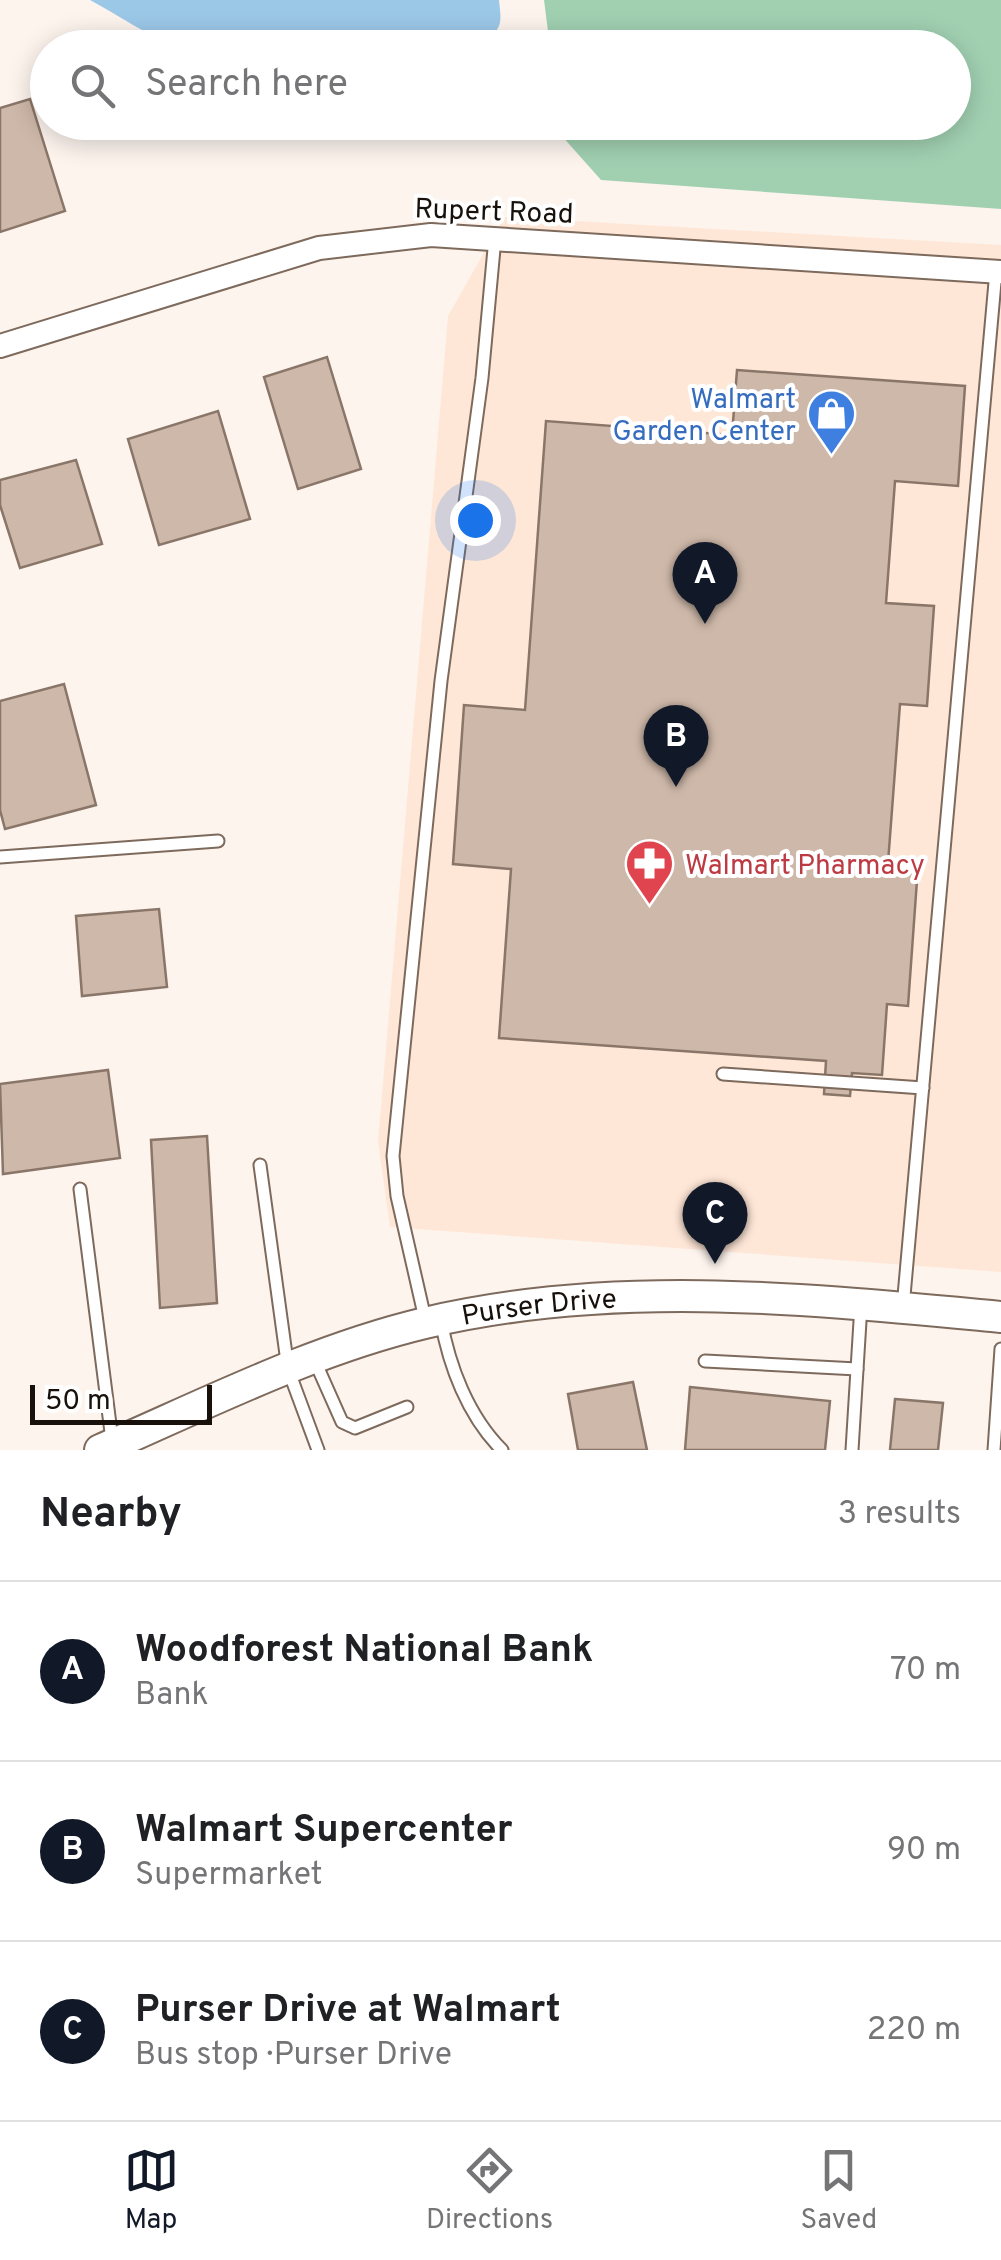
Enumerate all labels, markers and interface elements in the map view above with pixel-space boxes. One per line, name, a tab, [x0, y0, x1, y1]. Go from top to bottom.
search box	[30, 30, 971, 140]
icon: search	[65, 58, 120, 113]
text: Search here	[145, 61, 348, 110]
street label: Rupert Road	[414, 192, 574, 234]
place label: Walmart Garden Center	[613, 383, 796, 451]
shop icon: Walmart Garden Center	[805, 388, 857, 456]
your location	[450, 495, 501, 546]
pin: A	[672, 542, 738, 624]
pin: B	[644, 704, 708, 787]
pharmacy icon: Walmart Pharmacy	[624, 838, 676, 906]
place label: Walmart Pharmacy	[685, 849, 925, 885]
pin: C	[682, 1182, 748, 1264]
street label: Purser Drive	[459, 1282, 618, 1336]
scale bar	[30, 1380, 212, 1424]
text: 50 m	[45, 1384, 111, 1420]
text: Nearby	[40, 1489, 182, 1542]
text: 3 results	[838, 1495, 961, 1535]
text: Woodforest National Bank	[135, 1627, 593, 1676]
text: A	[61, 1651, 84, 1691]
text: 70 m	[890, 1651, 961, 1691]
text: Bank	[135, 1676, 209, 1716]
text: Walmart Supercenter	[135, 1807, 513, 1856]
text: B	[61, 1831, 84, 1871]
text: 90 m	[887, 1831, 961, 1871]
text: Supermarket	[135, 1856, 323, 1896]
text: Purser Drive at Walmart	[135, 1987, 561, 2036]
text: C	[62, 2011, 83, 2051]
text: 220 m	[867, 2011, 961, 2051]
text: Bus stop · Purser Drive	[135, 2036, 452, 2076]
tab: Map	[124, 2143, 179, 2239]
tab: Directions	[426, 2143, 553, 2239]
tab: Saved	[800, 2143, 877, 2239]

